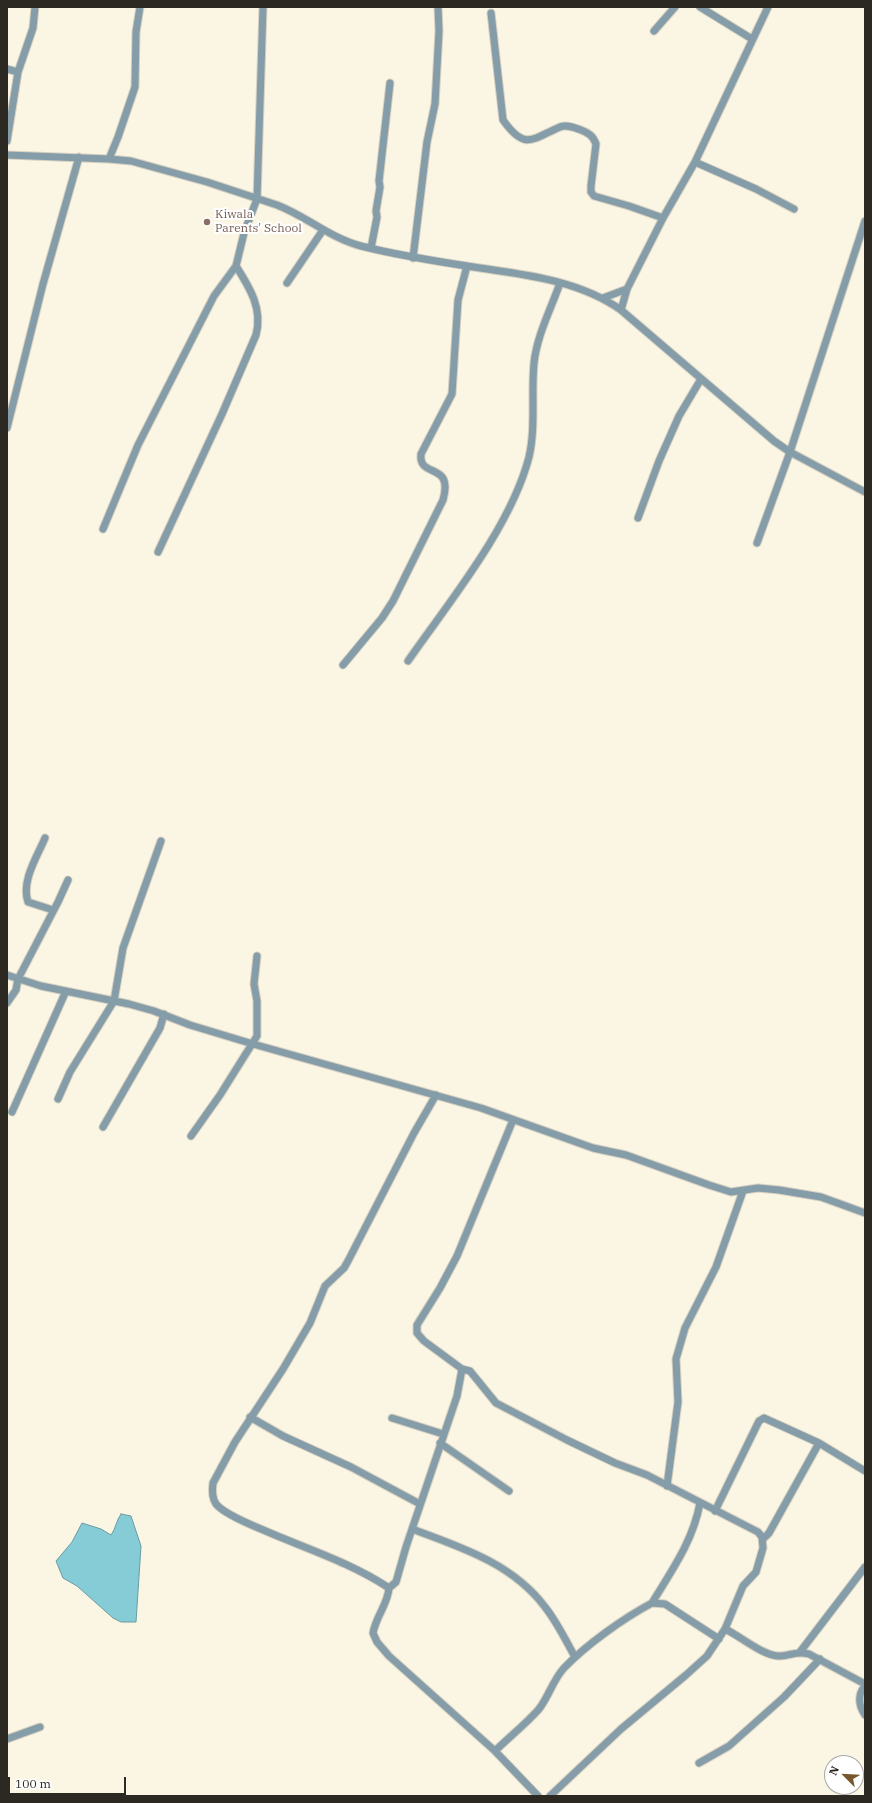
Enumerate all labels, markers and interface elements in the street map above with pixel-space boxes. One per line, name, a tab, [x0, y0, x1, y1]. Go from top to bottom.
place label: Kiwala Parents' School	[215, 208, 302, 236]
marker: Kiwala Parents' School	[202, 217, 212, 227]
north arrow	[824, 1755, 864, 1795]
text: N	[826, 1764, 842, 1777]
scale bar	[10, 1769, 128, 1795]
text: 100 m	[15, 1776, 51, 1791]

